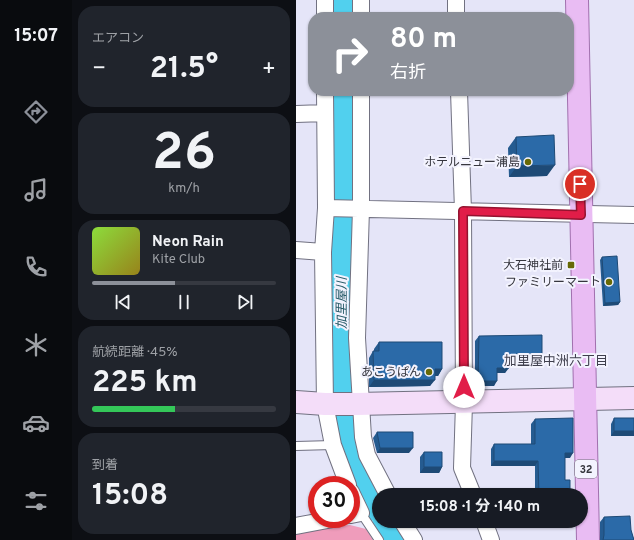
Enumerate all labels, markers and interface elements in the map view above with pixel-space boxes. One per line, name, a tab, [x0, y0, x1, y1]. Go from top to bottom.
text: 80 m	[390, 22, 457, 58]
text: 15:07	[14, 25, 58, 48]
icon: right	[324, 28, 376, 80]
text: エアコン	[92, 31, 144, 47]
text: 21.5°	[150, 51, 218, 88]
text: −	[92, 56, 106, 83]
text: +	[262, 56, 276, 83]
text: 右折	[390, 62, 426, 85]
icon: directions	[22, 98, 50, 126]
text: 26	[152, 122, 216, 188]
place label: ホテルニュー浦島	[424, 155, 520, 171]
marker: ホテルニュー浦島	[523, 157, 533, 167]
pin	[563, 167, 597, 201]
icon: arrive	[569, 173, 591, 195]
icon: music	[22, 176, 50, 204]
text: km/h	[168, 181, 200, 197]
text: Neon Rain	[152, 233, 224, 252]
text: Kite Club	[152, 252, 205, 268]
icon: phone	[22, 253, 50, 281]
place label: 大石神社前	[503, 258, 563, 274]
marker: 大石神社前	[566, 260, 576, 270]
water label: 加里屋川	[335, 275, 351, 329]
place label: ファミリーマート	[505, 275, 601, 291]
marker: ファミリーマート	[604, 277, 614, 287]
icon: previous	[112, 291, 134, 313]
icon: pause	[173, 291, 195, 313]
icon: next	[234, 291, 256, 313]
icon: climate	[22, 331, 50, 359]
text: 航続距離 · 45%	[92, 345, 178, 361]
district label: 加里屋中洲六丁目	[504, 353, 608, 370]
text: 225 km	[92, 365, 198, 402]
place label: あこうぱん	[361, 365, 421, 381]
position arrow	[443, 366, 485, 408]
marker: あこうぱん	[424, 367, 434, 377]
icon: car	[22, 409, 50, 437]
text: 到着	[92, 458, 118, 474]
road number: 32	[575, 460, 597, 478]
speed limit sign: 30	[308, 476, 360, 528]
text: 15:08	[92, 478, 168, 515]
icon: filters	[22, 487, 50, 515]
text: 15:08 · 1 分 · 140 m	[420, 498, 540, 517]

